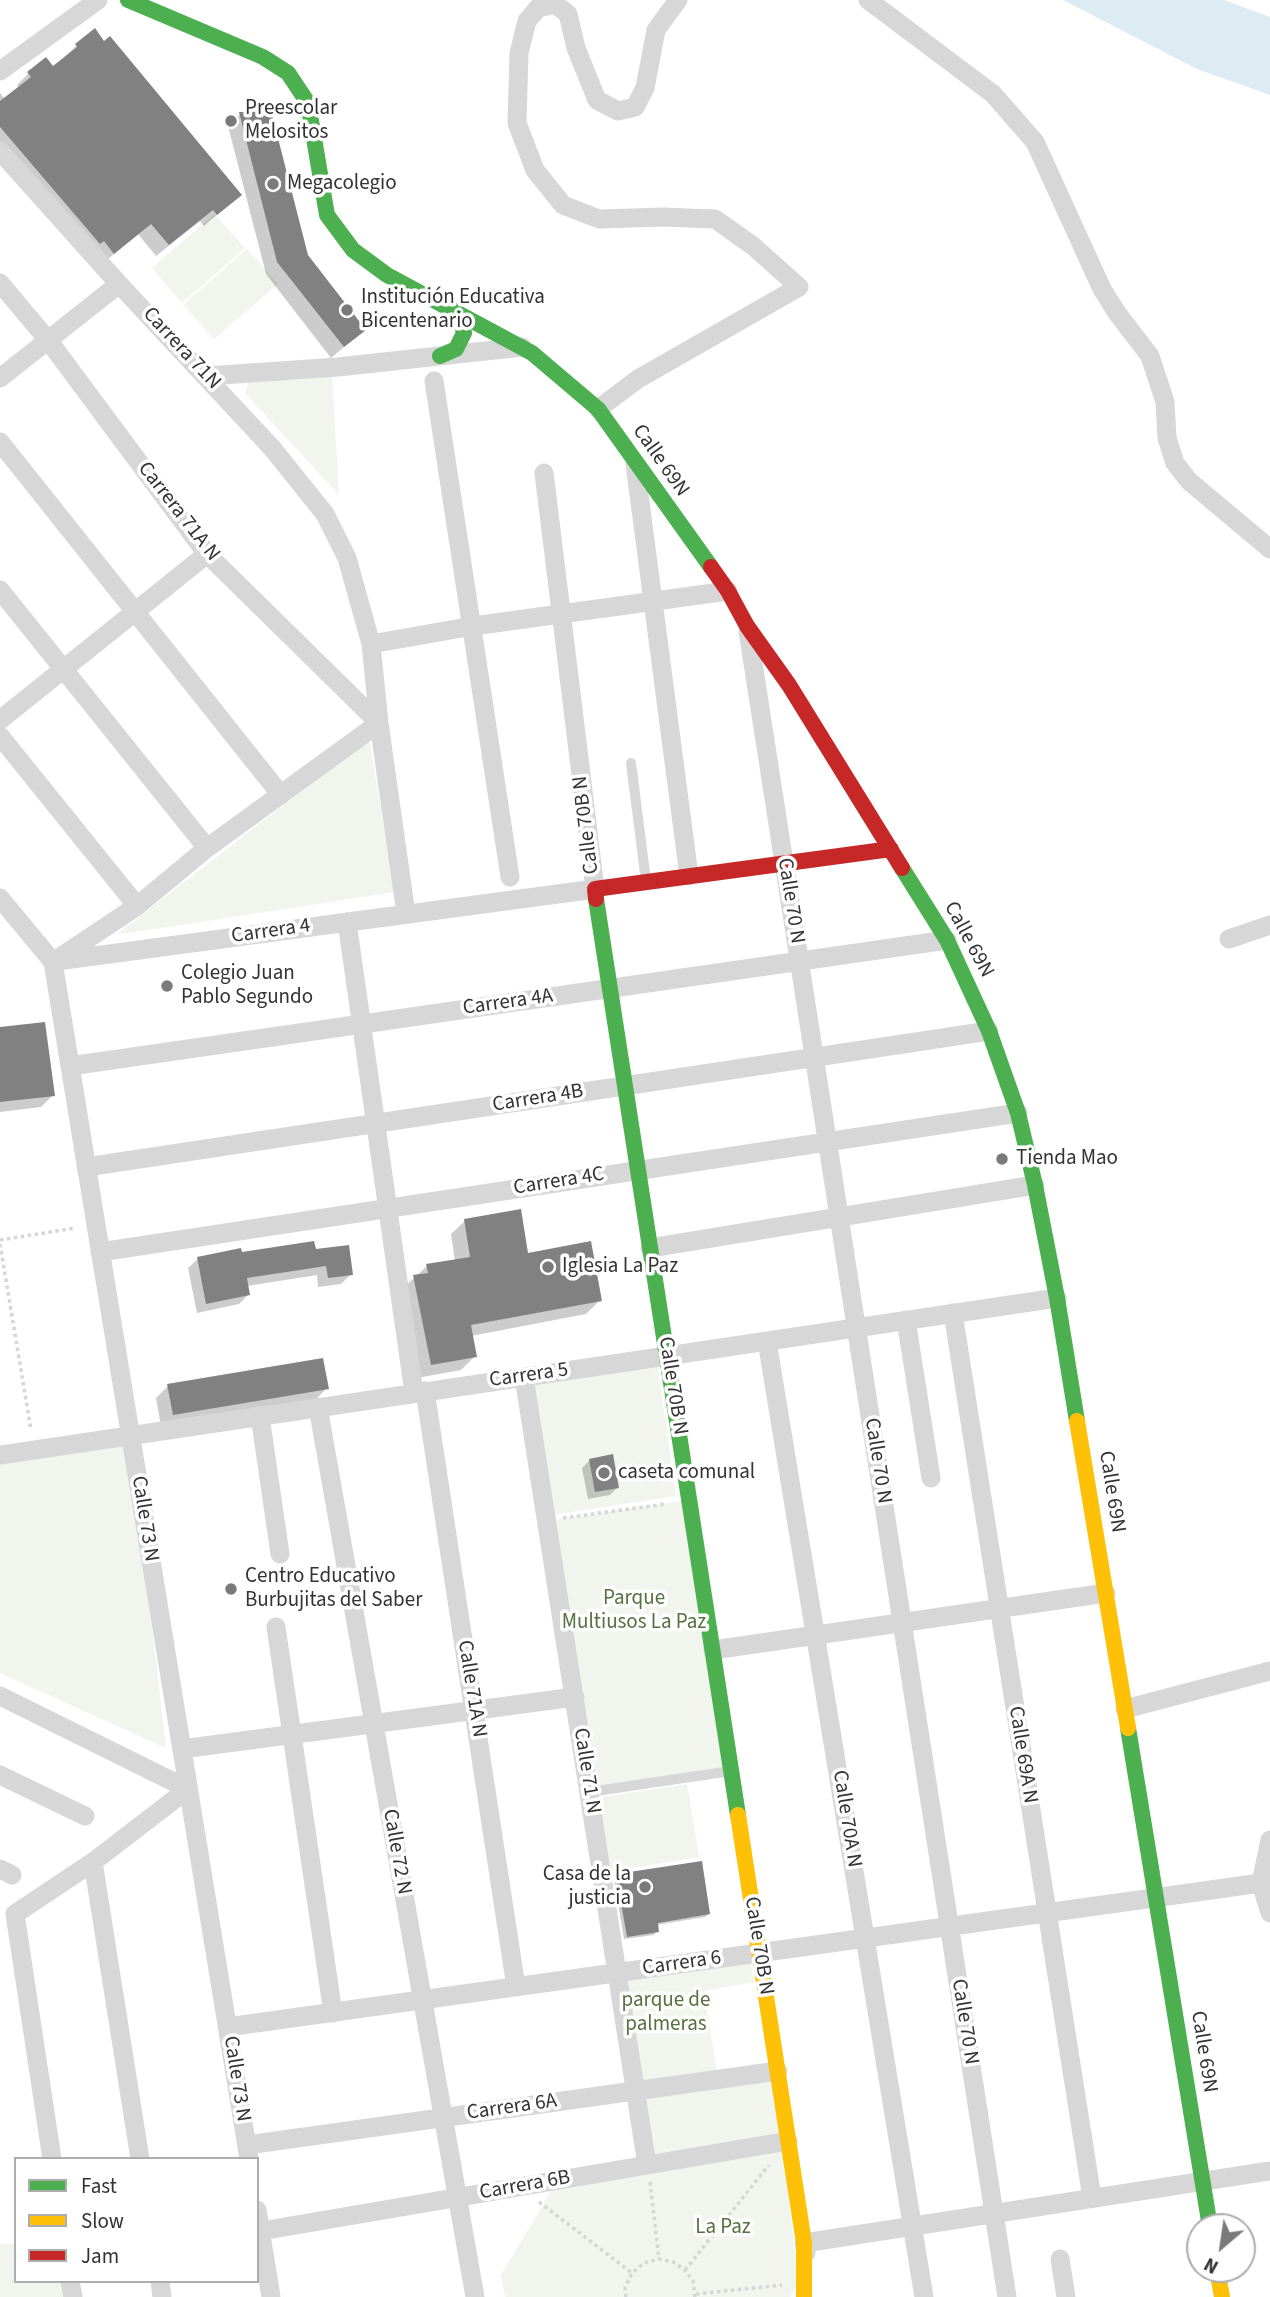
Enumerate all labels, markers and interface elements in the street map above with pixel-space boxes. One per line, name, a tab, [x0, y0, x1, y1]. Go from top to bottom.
place label: Preescolar Melositos	[245, 96, 337, 146]
marker: Preescolar Melositos	[223, 113, 239, 129]
place label: Megacolegio	[287, 171, 397, 197]
marker: Megacolegio	[265, 176, 281, 192]
place label: Institución Educativa Bicentenario	[361, 285, 545, 335]
marker: Institución Educativa Bicentenario	[339, 302, 355, 318]
street label: Carrera 71N	[137, 303, 225, 395]
street label: Calle 69N	[626, 420, 694, 502]
street label: Carrera 71A N	[131, 457, 225, 567]
street label: Calle 70B N	[568, 774, 606, 876]
street label: Calle 70 N	[771, 856, 809, 946]
street label: Calle 69N	[938, 898, 998, 982]
street label: Carrera 4	[230, 914, 312, 950]
place label: Colegio Juan Pablo Segundo	[181, 961, 313, 1011]
marker: Colegio Juan Pablo Segundo	[159, 978, 175, 994]
street label: Carrera 4A	[461, 984, 555, 1022]
street label: Carrera 4B	[491, 1079, 585, 1119]
place label: Tienda Mao	[1016, 1146, 1118, 1172]
marker: Tienda Mao	[994, 1151, 1010, 1167]
street label: Carrera 4C	[512, 1162, 606, 1202]
place label: Iglesia La Paz	[562, 1254, 678, 1280]
marker: Iglesia La Paz	[540, 1259, 556, 1275]
street label: Calle 70B N	[652, 1335, 692, 1437]
street label: Carrera 5	[488, 1358, 570, 1394]
street label: Calle 70 N	[858, 1416, 896, 1506]
street label: Calle 69N	[1092, 1449, 1130, 1535]
place label: caseta comunal	[618, 1460, 755, 1486]
marker: caseta comunal	[596, 1465, 612, 1481]
street label: Calle 73 N	[125, 1474, 163, 1564]
place label: Centro Educativo Burbujitas del Saber	[245, 1564, 422, 1614]
marker: Centro Educativo Burbujitas del Saber	[223, 1581, 239, 1597]
park label: Parque Multiusos La Paz	[562, 1586, 706, 1636]
street label: Calle 71A N	[451, 1639, 491, 1739]
street label: Calle 69A N	[1002, 1705, 1042, 1805]
street label: Calle 71 N	[567, 1726, 605, 1816]
street label: Calle 70A N	[826, 1769, 866, 1869]
street label: Calle 72 N	[376, 1807, 416, 1897]
place label: Casa de la justicia	[543, 1862, 631, 1912]
marker: Casa de la justicia	[637, 1879, 653, 1895]
street label: Calle 70B N	[738, 1895, 778, 1997]
street label: Carrera 6	[641, 1946, 723, 1982]
street label: Calle 70 N	[945, 1977, 983, 2067]
park label: parque de palmeras	[622, 1988, 710, 2038]
street label: Calle 69N	[1184, 2009, 1222, 2095]
street label: Calle 73 N	[217, 2034, 255, 2124]
street label: Carrera 6A	[465, 2089, 559, 2127]
legend	[14, 2157, 259, 2283]
street label: Carrera 6B	[478, 2166, 572, 2206]
text: Fast	[81, 2171, 117, 2201]
text: Slow	[81, 2206, 124, 2236]
north arrow	[1186, 2213, 1256, 2283]
park label: La Paz	[695, 2215, 751, 2241]
text: Jam	[81, 2241, 119, 2271]
text: N	[1199, 2250, 1224, 2280]

